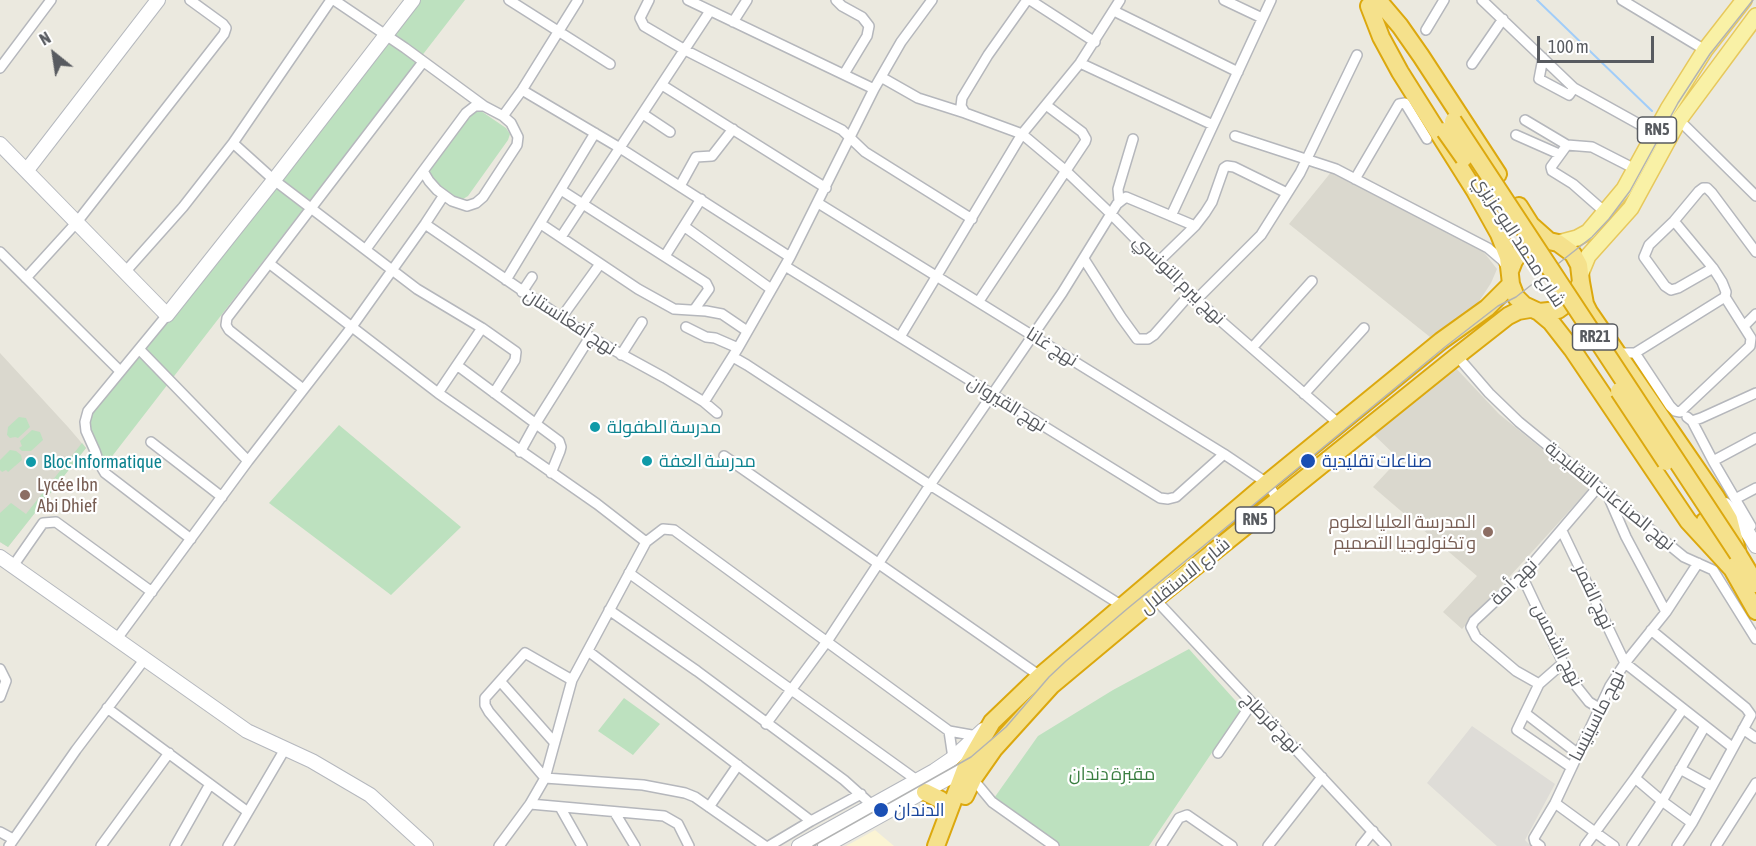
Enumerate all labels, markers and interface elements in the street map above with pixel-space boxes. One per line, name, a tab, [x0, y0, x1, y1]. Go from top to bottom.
north arrow	[24, 24, 84, 84]
scale bar	[1540, 24, 1657, 62]
text: N	[36, 28, 54, 49]
text: 100 m	[1548, 36, 1589, 57]
road number: RN5	[1638, 117, 1676, 143]
street label: شارع محمد البوعزيزي	[1468, 171, 1570, 311]
street label: نهج بيرم التونسي	[1128, 231, 1230, 329]
street label: نهج أفغانستان	[520, 284, 620, 360]
street label: نهج غانا	[1022, 323, 1082, 371]
road number: RR21	[1572, 324, 1618, 350]
street label: نهج القيروان	[964, 371, 1050, 437]
place label: مدرسة الطفولة	[607, 416, 721, 438]
marker: مدرسة الطفولة	[588, 420, 602, 434]
street label: نهج الصناعات التقليدية	[1541, 437, 1679, 555]
place label: مدرسة العفة	[659, 450, 756, 472]
place label: صناعات تقليدية	[1322, 450, 1432, 472]
place label: Bloc Informatique	[43, 451, 162, 473]
marker: صناعات تقليدية	[1299, 452, 1317, 470]
marker: مدرسة العفة	[640, 454, 654, 468]
marker: Bloc Informatique	[24, 455, 38, 469]
place label: Lycée Ibn Abi Dhief	[37, 474, 98, 516]
marker: Lycée Ibn Abi Dhief	[18, 488, 32, 502]
road number: RN5	[1236, 507, 1274, 533]
place label: المدرسة العليا لعلوم و تكنولوجيا التصميم	[1329, 511, 1476, 554]
marker: المدرسة العليا لعلوم و تكنولوجيا التصميم	[1481, 525, 1495, 539]
street label: شارع الاستقلال	[1136, 533, 1234, 619]
street label: نهج أمة	[1486, 554, 1542, 610]
street label: نهج القمر	[1570, 561, 1618, 633]
street label: نهج الشمس	[1527, 600, 1587, 690]
street label: نهج ماسينيسا	[1565, 667, 1629, 765]
street label: نهج قرطاج	[1237, 688, 1305, 758]
park label: مقبرة دندان	[1069, 763, 1155, 785]
place label: الدندان	[894, 799, 945, 821]
marker: الدندان	[872, 801, 890, 819]

